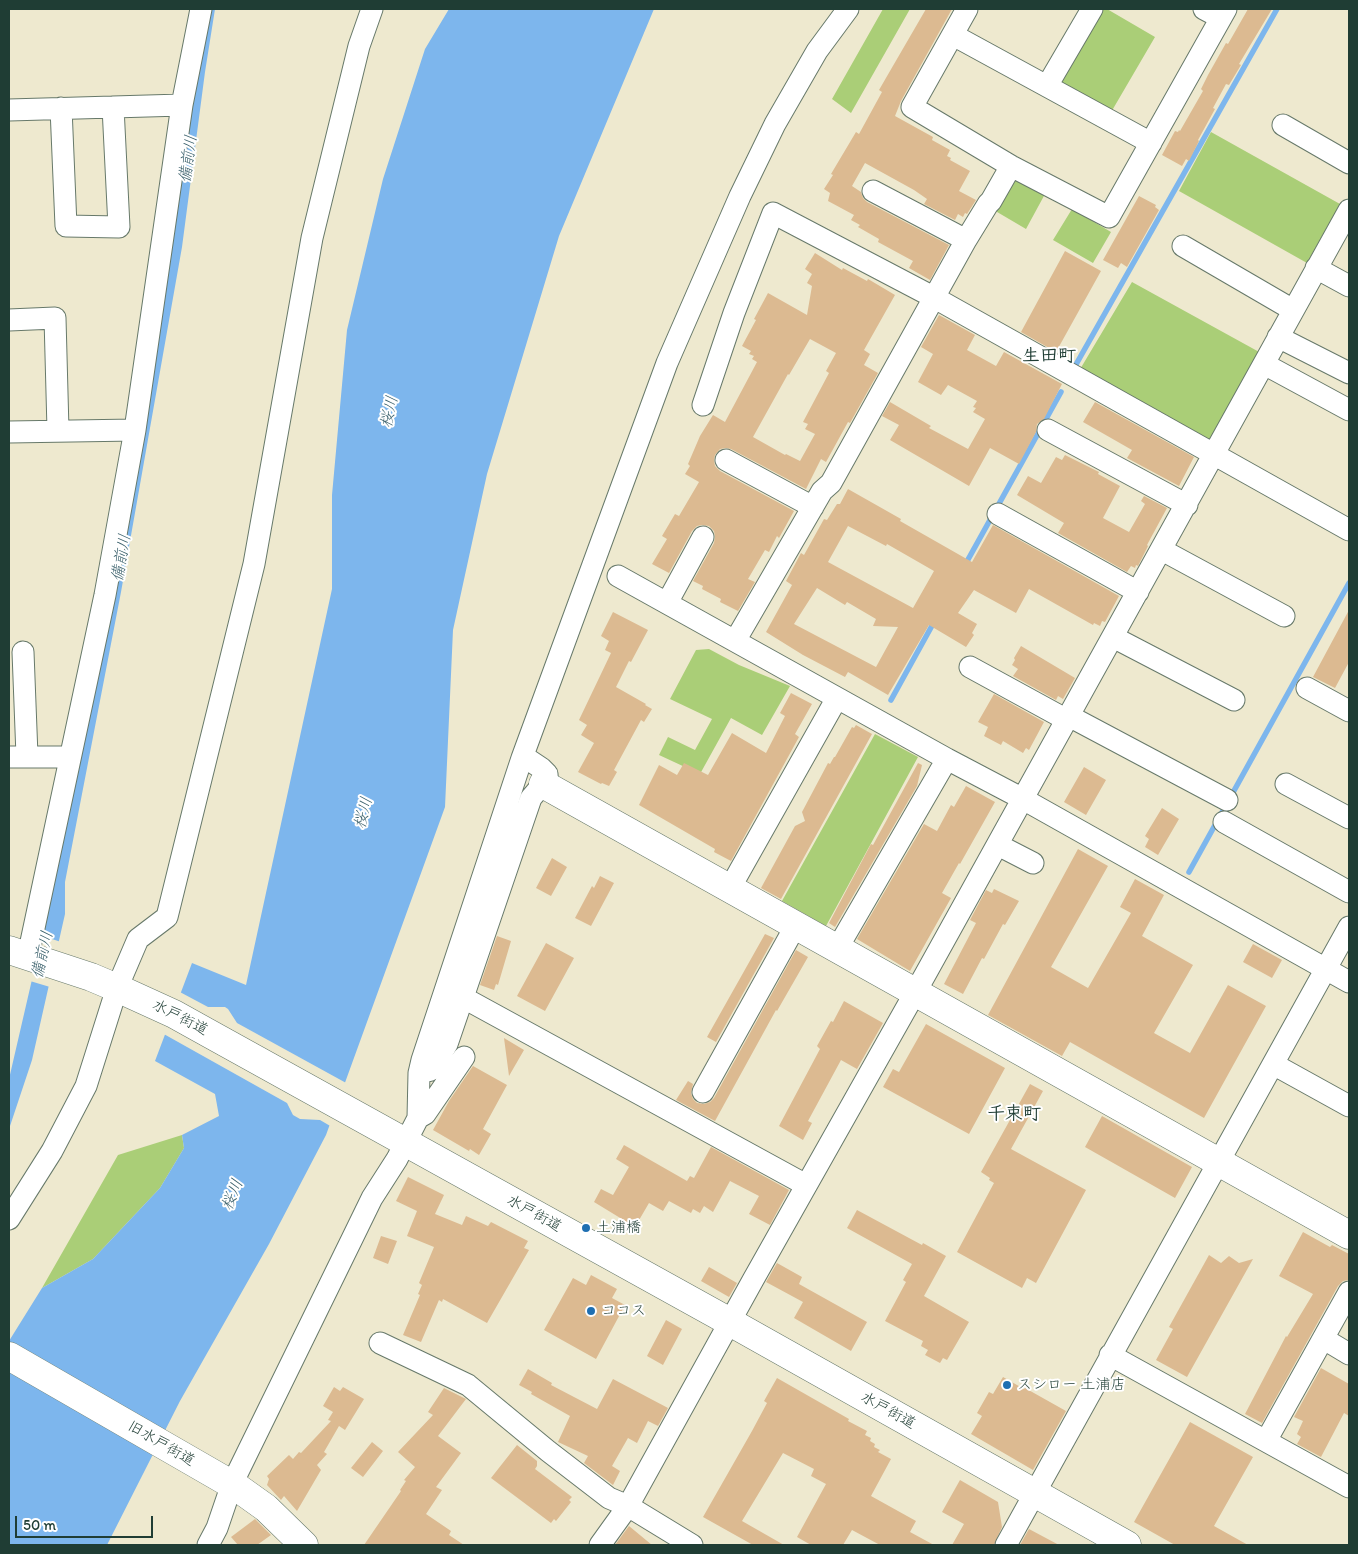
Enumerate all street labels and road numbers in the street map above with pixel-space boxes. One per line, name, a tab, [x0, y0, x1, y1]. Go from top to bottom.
street label: 水戸街道	[149, 996, 211, 1040]
street label: 水戸街道	[503, 1192, 565, 1236]
street label: 水戸街道	[857, 1389, 919, 1433]
street label: 旧水戸街道	[124, 1417, 198, 1471]

